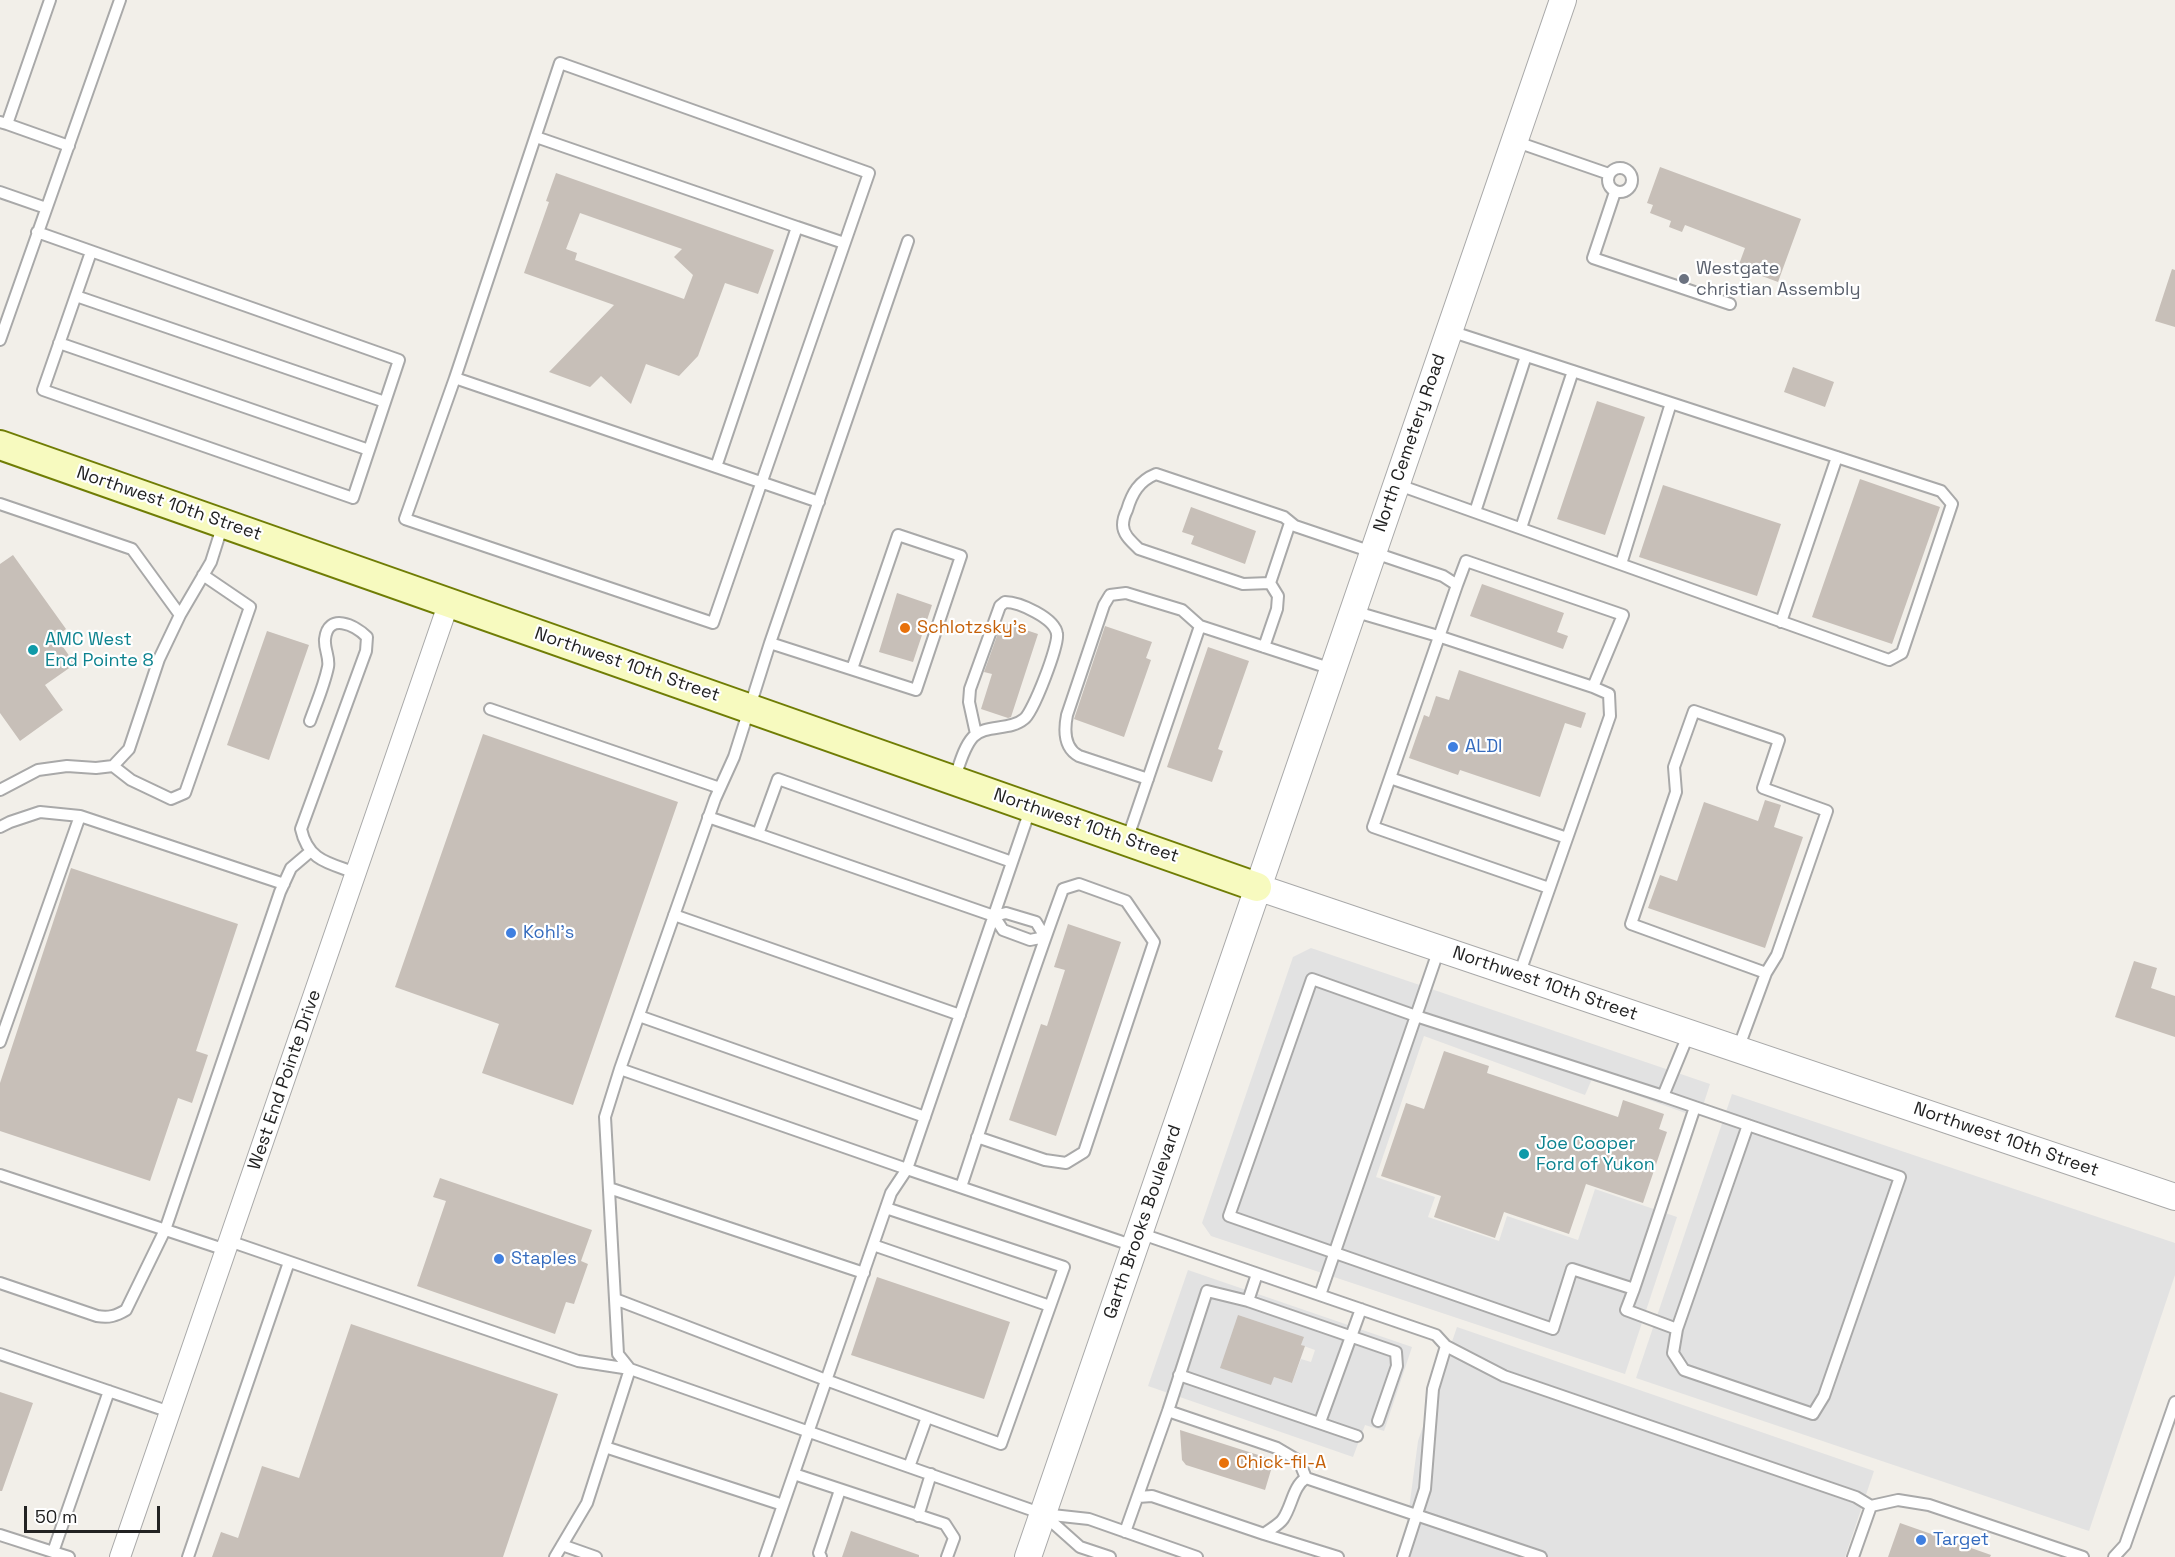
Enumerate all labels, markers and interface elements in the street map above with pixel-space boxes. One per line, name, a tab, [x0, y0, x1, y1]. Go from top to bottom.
place label: Westgate christian Assembly	[1696, 258, 1860, 300]
marker: Westgate christian Assembly	[1677, 272, 1691, 286]
street label: North Cemetery Road	[1369, 351, 1451, 535]
street label: Northwest 10th Street	[74, 462, 264, 546]
place label: Schlotzsky's	[917, 617, 1027, 639]
marker: Schlotzsky's	[898, 621, 912, 635]
street label: Northwest 10th Street	[532, 623, 722, 707]
place label: AMC West End Pointe 8	[45, 629, 154, 672]
marker: AMC West End Pointe 8	[26, 643, 40, 657]
place label: ALDI	[1465, 736, 1502, 758]
marker: ALDI	[1446, 740, 1460, 754]
street label: Northwest 10th Street	[991, 784, 1181, 868]
place label: Kohl's	[523, 922, 574, 944]
marker: Kohl's	[504, 926, 518, 940]
street label: Northwest 10th Street	[1450, 942, 1640, 1026]
street label: West End Pointe Drive	[244, 987, 326, 1173]
street label: Northwest 10th Street	[1911, 1098, 2101, 1182]
street label: Garth Brooks Boulevard	[1100, 1122, 1186, 1322]
place label: Joe Cooper Ford of Yukon	[1536, 1133, 1655, 1176]
marker: Joe Cooper Ford of Yukon	[1517, 1147, 1531, 1161]
place label: Staples	[511, 1248, 577, 1270]
marker: Staples	[492, 1252, 506, 1266]
place label: Chick-fil-A	[1236, 1452, 1326, 1474]
marker: Chick-fil-A	[1217, 1456, 1231, 1470]
scale bar	[27, 1494, 164, 1532]
text: 50 m	[35, 1505, 77, 1528]
place label: Target	[1933, 1529, 1989, 1551]
marker: Target	[1914, 1533, 1928, 1547]

